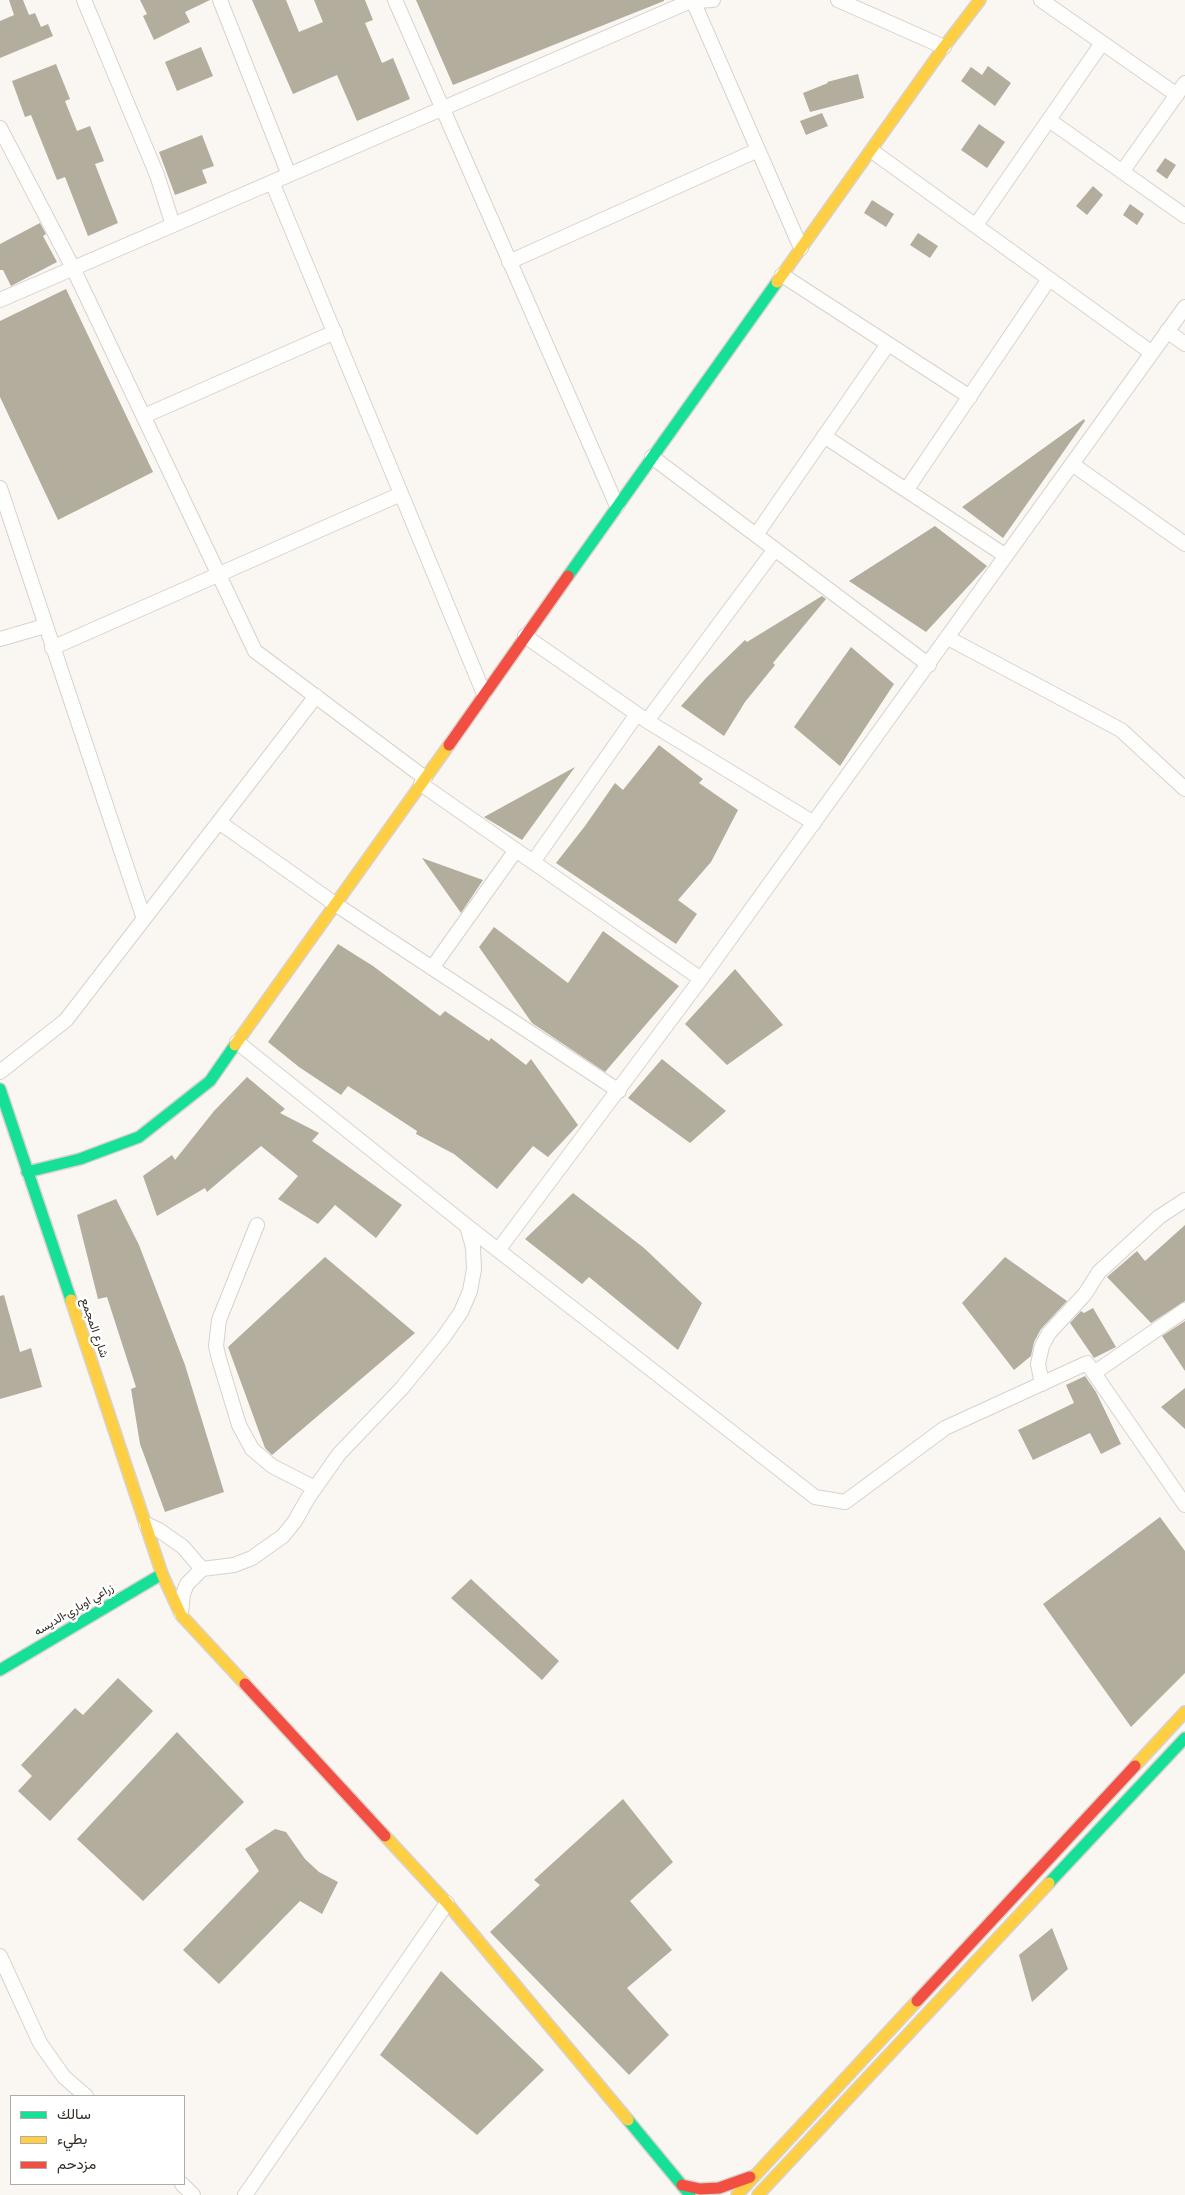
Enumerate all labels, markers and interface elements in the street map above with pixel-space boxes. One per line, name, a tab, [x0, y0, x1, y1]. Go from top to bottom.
street label: شارع المجمع	[77, 1296, 111, 1360]
street label: زراعي اوباري-الديسه	[32, 1581, 116, 1639]
legend	[10, 2095, 185, 2185]
text: سالك	[57, 2103, 91, 2124]
text: بطيء	[57, 2128, 87, 2149]
text: مزدحم	[57, 2153, 96, 2174]

